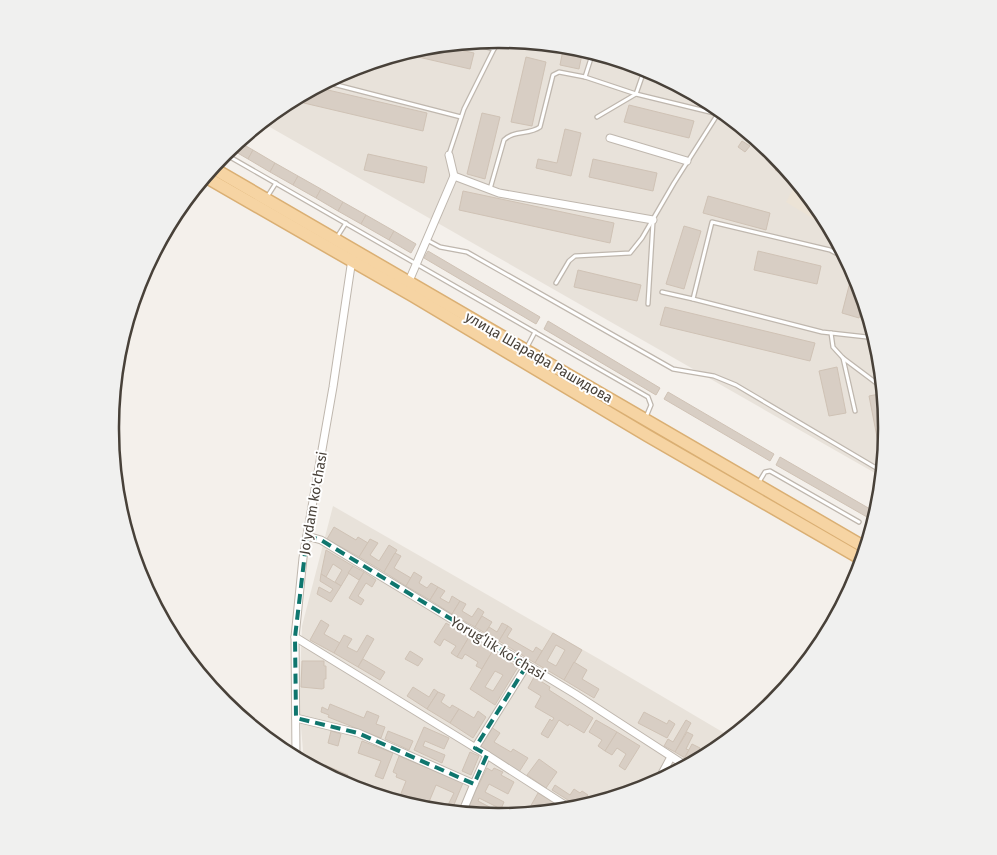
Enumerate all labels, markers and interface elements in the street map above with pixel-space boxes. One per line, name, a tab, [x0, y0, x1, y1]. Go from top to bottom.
street label: улица Шарафа Рашидова	[462, 308, 616, 407]
street label: Jo'ydam ko'chasi	[296, 450, 331, 556]
street label: Yorugʻlik koʻchasi	[447, 613, 549, 684]

